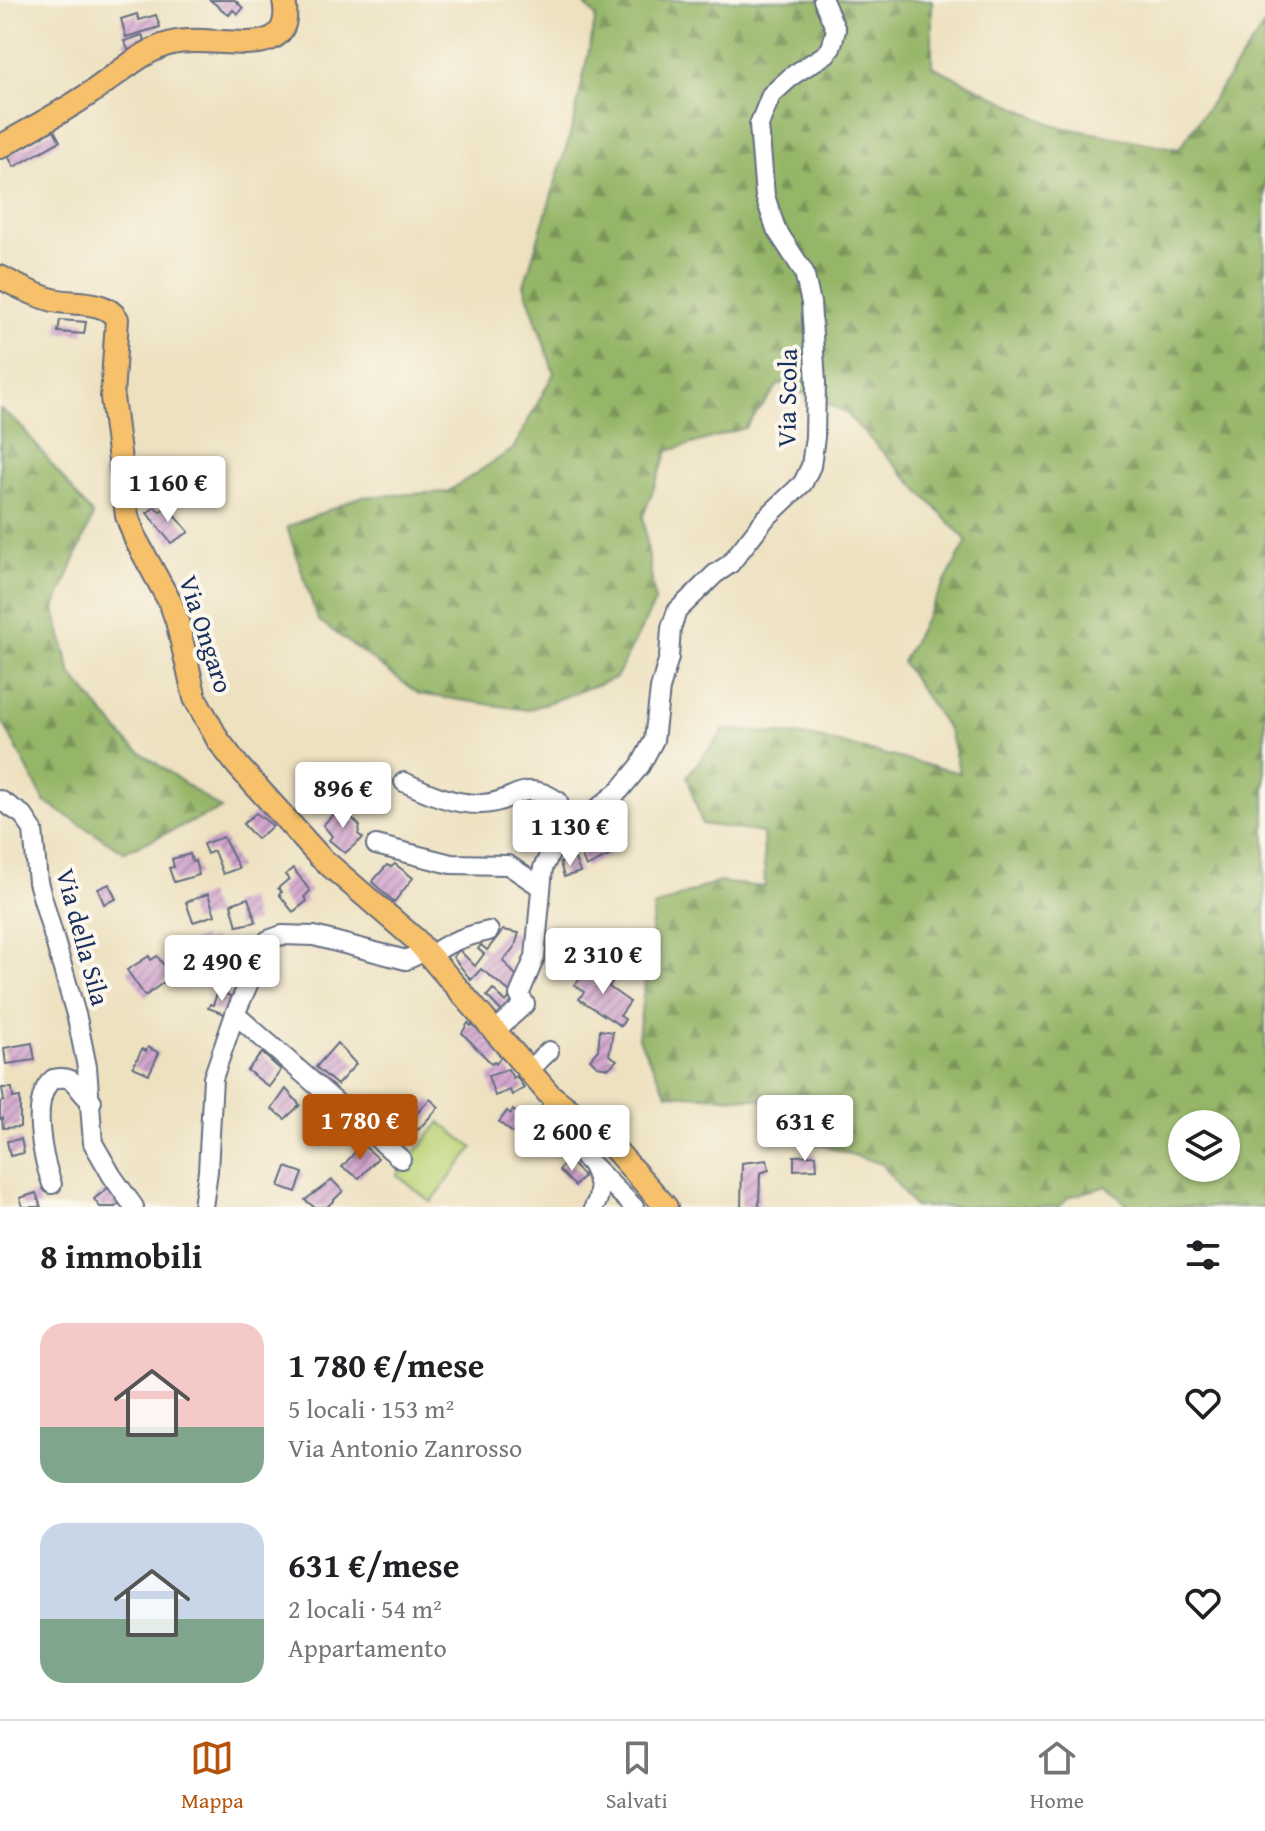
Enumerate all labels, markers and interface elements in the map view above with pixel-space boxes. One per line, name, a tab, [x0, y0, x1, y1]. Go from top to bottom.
street label: Via Scola	[766, 347, 807, 448]
pin: 1 160 €	[94, 456, 242, 524]
text: 1 160 €	[129, 462, 207, 501]
street label: Via Ongaro	[169, 570, 244, 698]
pin: 896 €	[287, 762, 399, 830]
text: 896 €	[313, 768, 373, 807]
pin: 1 130 €	[496, 800, 644, 868]
text: 1 130 €	[531, 806, 609, 845]
street label: Via della Sila	[46, 864, 121, 1011]
pin: 2 310 €	[529, 928, 677, 996]
text: 2 310 €	[564, 934, 642, 973]
pin: 2 490 €	[148, 935, 296, 1003]
text: 2 490 €	[183, 941, 261, 980]
pin: 1 780 €	[286, 1094, 434, 1162]
pin: 631 €	[749, 1095, 861, 1163]
text: 1 780 €	[321, 1100, 399, 1139]
text: 631 €	[775, 1101, 835, 1140]
pin: 2 600 €	[498, 1105, 646, 1173]
map controls	[1168, 1110, 1240, 1182]
button: layers	[1168, 1110, 1240, 1182]
text: 2 600 €	[533, 1111, 611, 1150]
text: 8 immobili	[40, 1231, 202, 1280]
icon: filters	[1181, 1233, 1225, 1277]
text: 1 780 €/mese	[288, 1340, 484, 1389]
icon: home	[104, 1355, 200, 1451]
icon: heart	[1181, 1381, 1225, 1425]
text: 5 locali · 153 m²	[288, 1389, 454, 1428]
text: Via Antonio Zanrosso	[288, 1428, 522, 1467]
text: 631 €/mese	[288, 1540, 459, 1589]
icon: home	[104, 1555, 200, 1651]
icon: heart	[1181, 1581, 1225, 1625]
text: 2 locali · 54 m²	[288, 1589, 442, 1628]
text: Appartamento	[288, 1628, 447, 1667]
tab: Mappa	[181, 1736, 244, 1816]
tab: Salvati	[606, 1736, 668, 1816]
tab: Home	[1030, 1736, 1084, 1816]

